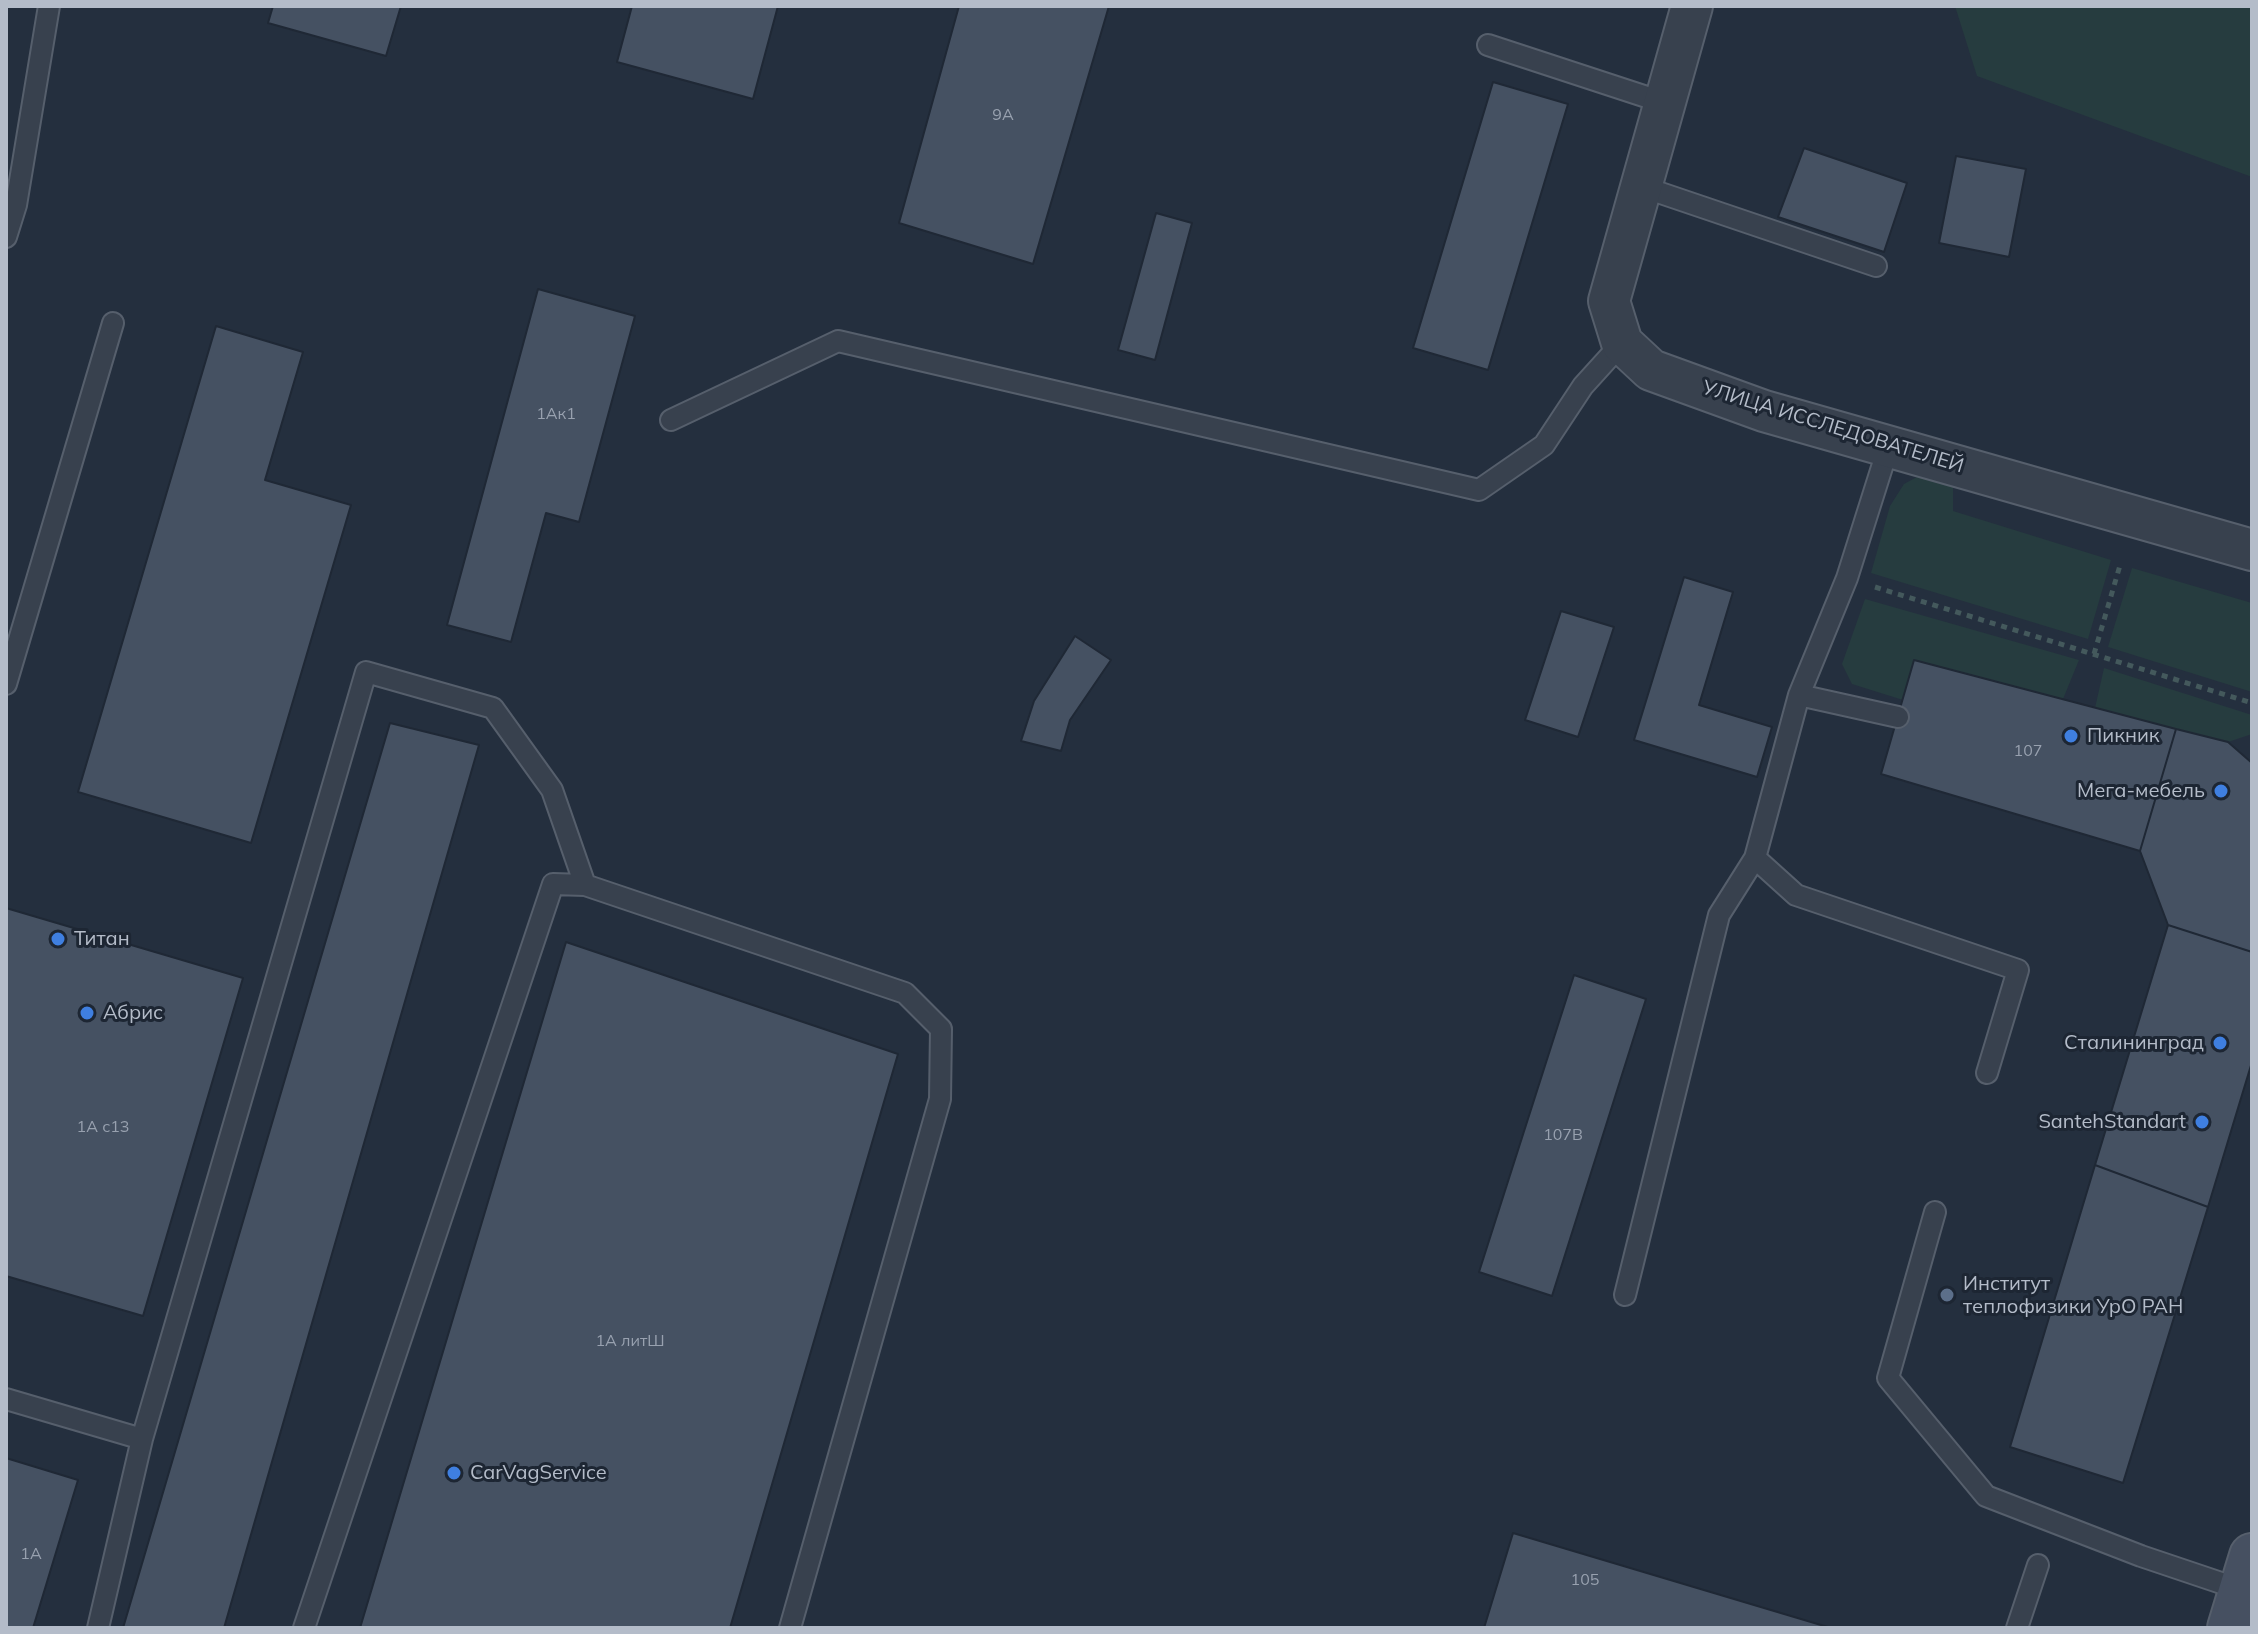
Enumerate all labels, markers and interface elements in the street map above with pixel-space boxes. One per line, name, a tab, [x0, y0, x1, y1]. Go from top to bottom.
house number: 9А	[992, 105, 1014, 125]
street label: УЛИЦА ИССЛЕДОВАТЕЛЕЙ	[1699, 376, 1967, 478]
house number: 1Ак1	[536, 404, 576, 424]
place label: Пикник	[2087, 724, 2160, 748]
marker: Пикник	[2062, 727, 2080, 745]
house number: 107	[2014, 741, 2042, 761]
place label: Мега-мебель	[2077, 779, 2205, 803]
marker: Мега-мебель	[2212, 782, 2230, 800]
place label: Титан	[74, 927, 130, 951]
marker: Титан	[49, 930, 67, 948]
place label: Абрис	[103, 1001, 163, 1025]
marker: Абрис	[78, 1004, 96, 1022]
place label: Сталининград	[2064, 1031, 2204, 1055]
marker: Сталининград	[2211, 1034, 2229, 1052]
place label: SantehStandart	[2038, 1110, 2186, 1134]
marker: SantehStandart	[2193, 1113, 2211, 1131]
house number: 1А с13	[77, 1117, 129, 1137]
house number: 107В	[1543, 1125, 1583, 1145]
place label: Институт теплофизики УрО РАН	[1963, 1272, 2183, 1319]
marker: Институт теплофизики УрО РАН	[1938, 1286, 1956, 1304]
house number: 1А литШ	[595, 1331, 665, 1351]
place label: CarVagService	[470, 1461, 607, 1485]
marker: CarVagService	[445, 1464, 463, 1482]
house number: 1А	[20, 1544, 42, 1564]
house number: 105	[1571, 1570, 1599, 1590]

